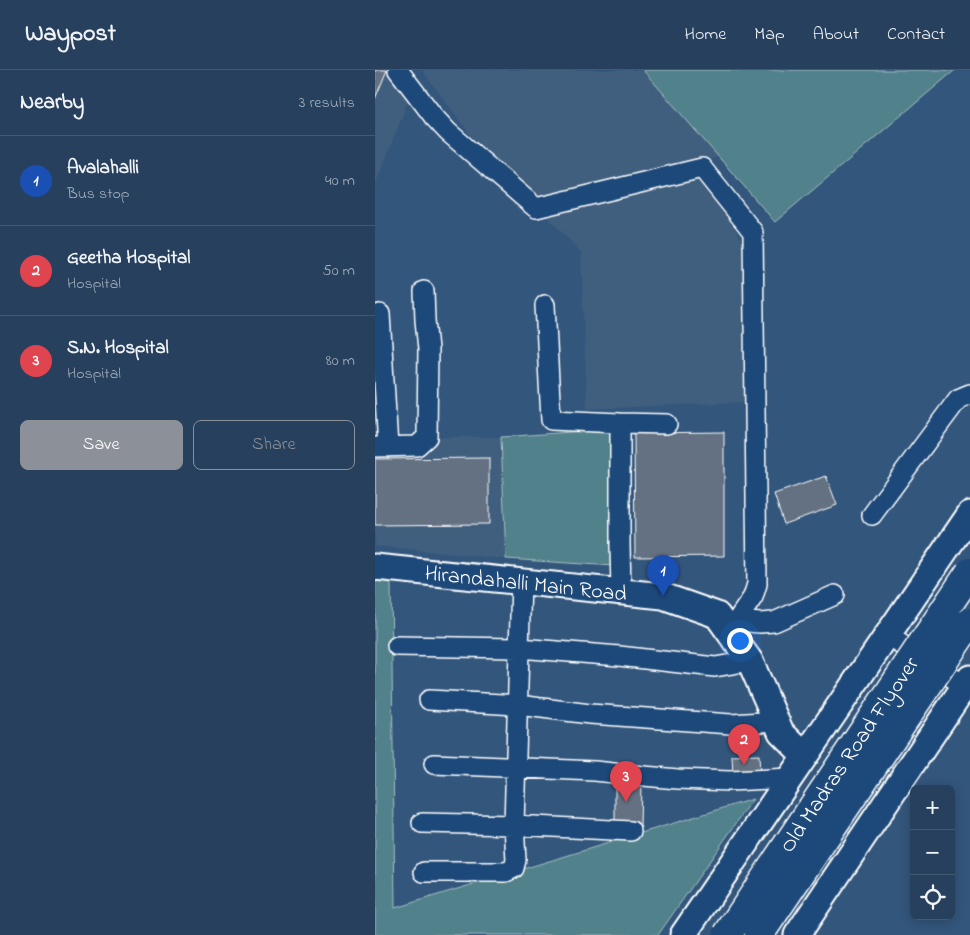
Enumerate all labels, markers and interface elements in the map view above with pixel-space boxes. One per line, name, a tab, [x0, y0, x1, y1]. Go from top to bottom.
text: Waypost	[25, 17, 116, 52]
text: Home	[685, 22, 726, 48]
text: Map	[754, 22, 785, 48]
text: About	[813, 22, 859, 48]
text: Contact	[887, 22, 945, 48]
text: Nearby	[20, 88, 84, 118]
text: 3 results	[299, 91, 355, 115]
text: Avalahalli	[67, 155, 139, 182]
text: 1	[33, 169, 39, 193]
text: 40 m	[325, 169, 355, 193]
text: Bus stop	[67, 182, 130, 206]
text: Geetha Hospital	[67, 245, 191, 272]
text: 2	[32, 259, 40, 283]
text: 50 m	[323, 259, 355, 283]
text: Hospital	[67, 272, 121, 296]
text: S.N. Hospital	[67, 335, 169, 362]
text: 3	[33, 349, 39, 373]
text: 80 m	[326, 349, 355, 373]
text: Hospital	[67, 362, 121, 386]
button: Save	[20, 420, 183, 470]
button: Share	[193, 420, 355, 470]
pin: 1	[647, 555, 679, 596]
street label: Hirandahalli Main Road	[423, 558, 628, 612]
your location	[727, 628, 753, 654]
street label: Old Madras Road Flyover	[773, 651, 929, 861]
pin: 2	[728, 724, 760, 765]
pin: 3	[610, 761, 642, 802]
map controls	[910, 785, 955, 920]
button: +	[910, 785, 955, 830]
button: −	[910, 830, 955, 875]
button: locate	[910, 875, 955, 920]

